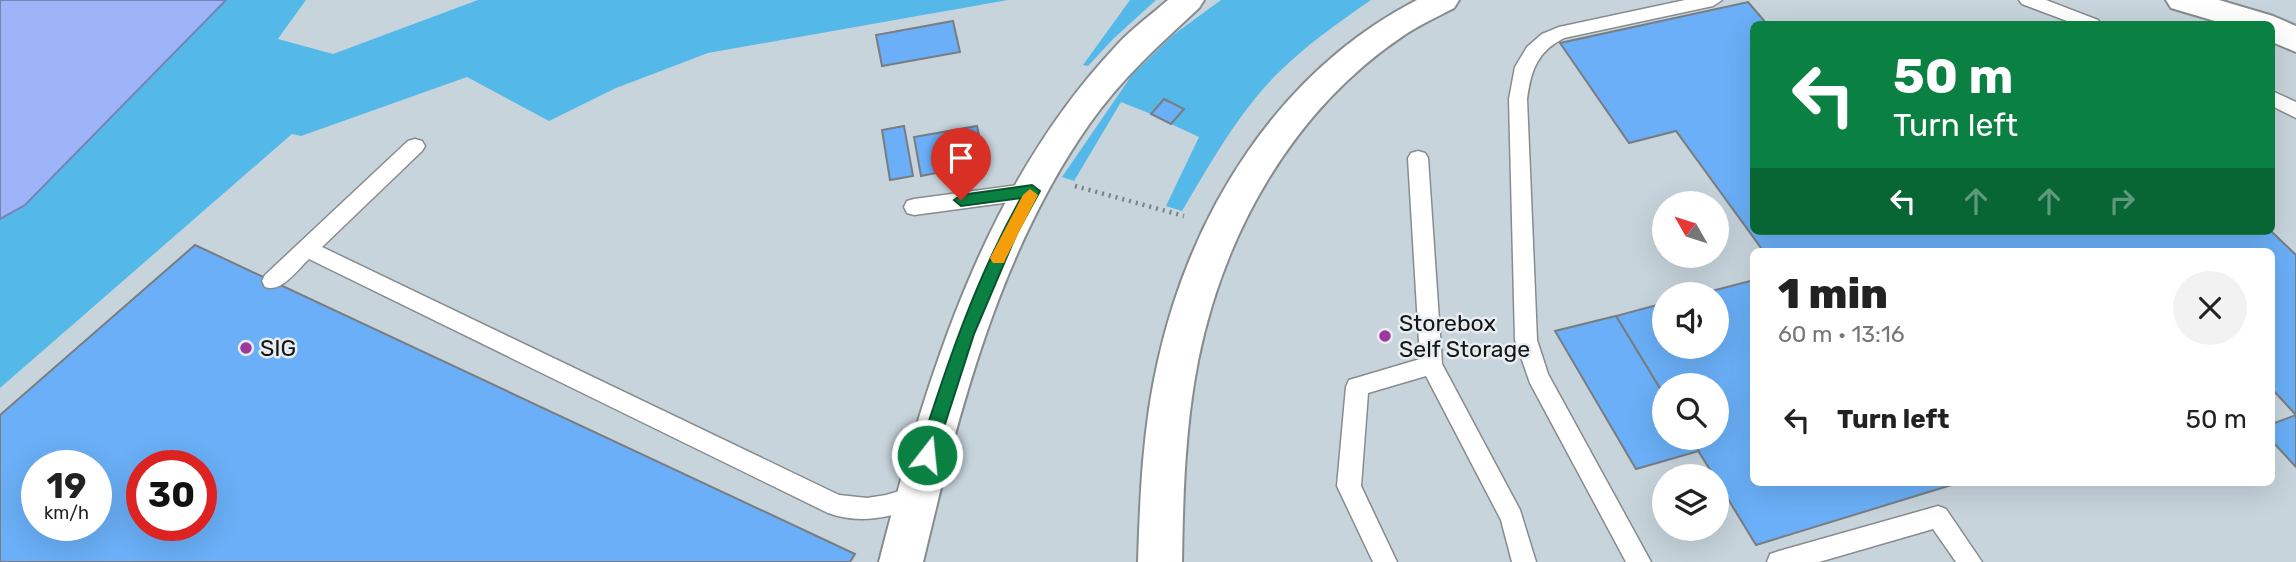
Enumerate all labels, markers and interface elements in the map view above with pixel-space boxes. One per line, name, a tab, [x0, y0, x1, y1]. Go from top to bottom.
text: 50 m	[1893, 47, 2013, 105]
icon: left	[1778, 49, 1869, 140]
text: Turn left	[1893, 106, 2018, 144]
pin	[931, 128, 991, 200]
icon: arrive	[942, 139, 980, 177]
icon: left	[1884, 182, 1922, 220]
icon: ahead	[1957, 182, 1995, 220]
icon: ahead	[2030, 182, 2068, 220]
icon: right	[2103, 182, 2141, 220]
north arrow	[1652, 191, 1729, 268]
map controls	[1652, 191, 1729, 541]
text: 1 min	[1778, 269, 1888, 319]
button: close	[2173, 271, 2247, 345]
button: sound	[1652, 282, 1729, 359]
place label: Storebox Self Storage	[1399, 309, 1530, 363]
text: 60 m · 13:16	[1778, 320, 1905, 348]
marker: Storebox Self Storage	[1377, 328, 1393, 344]
place label: SIG	[260, 334, 296, 362]
marker: SIG	[238, 340, 254, 356]
button: search	[1652, 373, 1729, 450]
icon: left	[1778, 401, 1816, 439]
text: Turn left	[1837, 404, 1949, 435]
text: 50 m	[2186, 404, 2247, 435]
position arrow	[890, 418, 964, 492]
speed limit sign: 30	[126, 450, 217, 541]
button: layers	[1652, 464, 1729, 541]
text: 19	[47, 465, 86, 507]
text: km/h	[44, 502, 89, 524]

